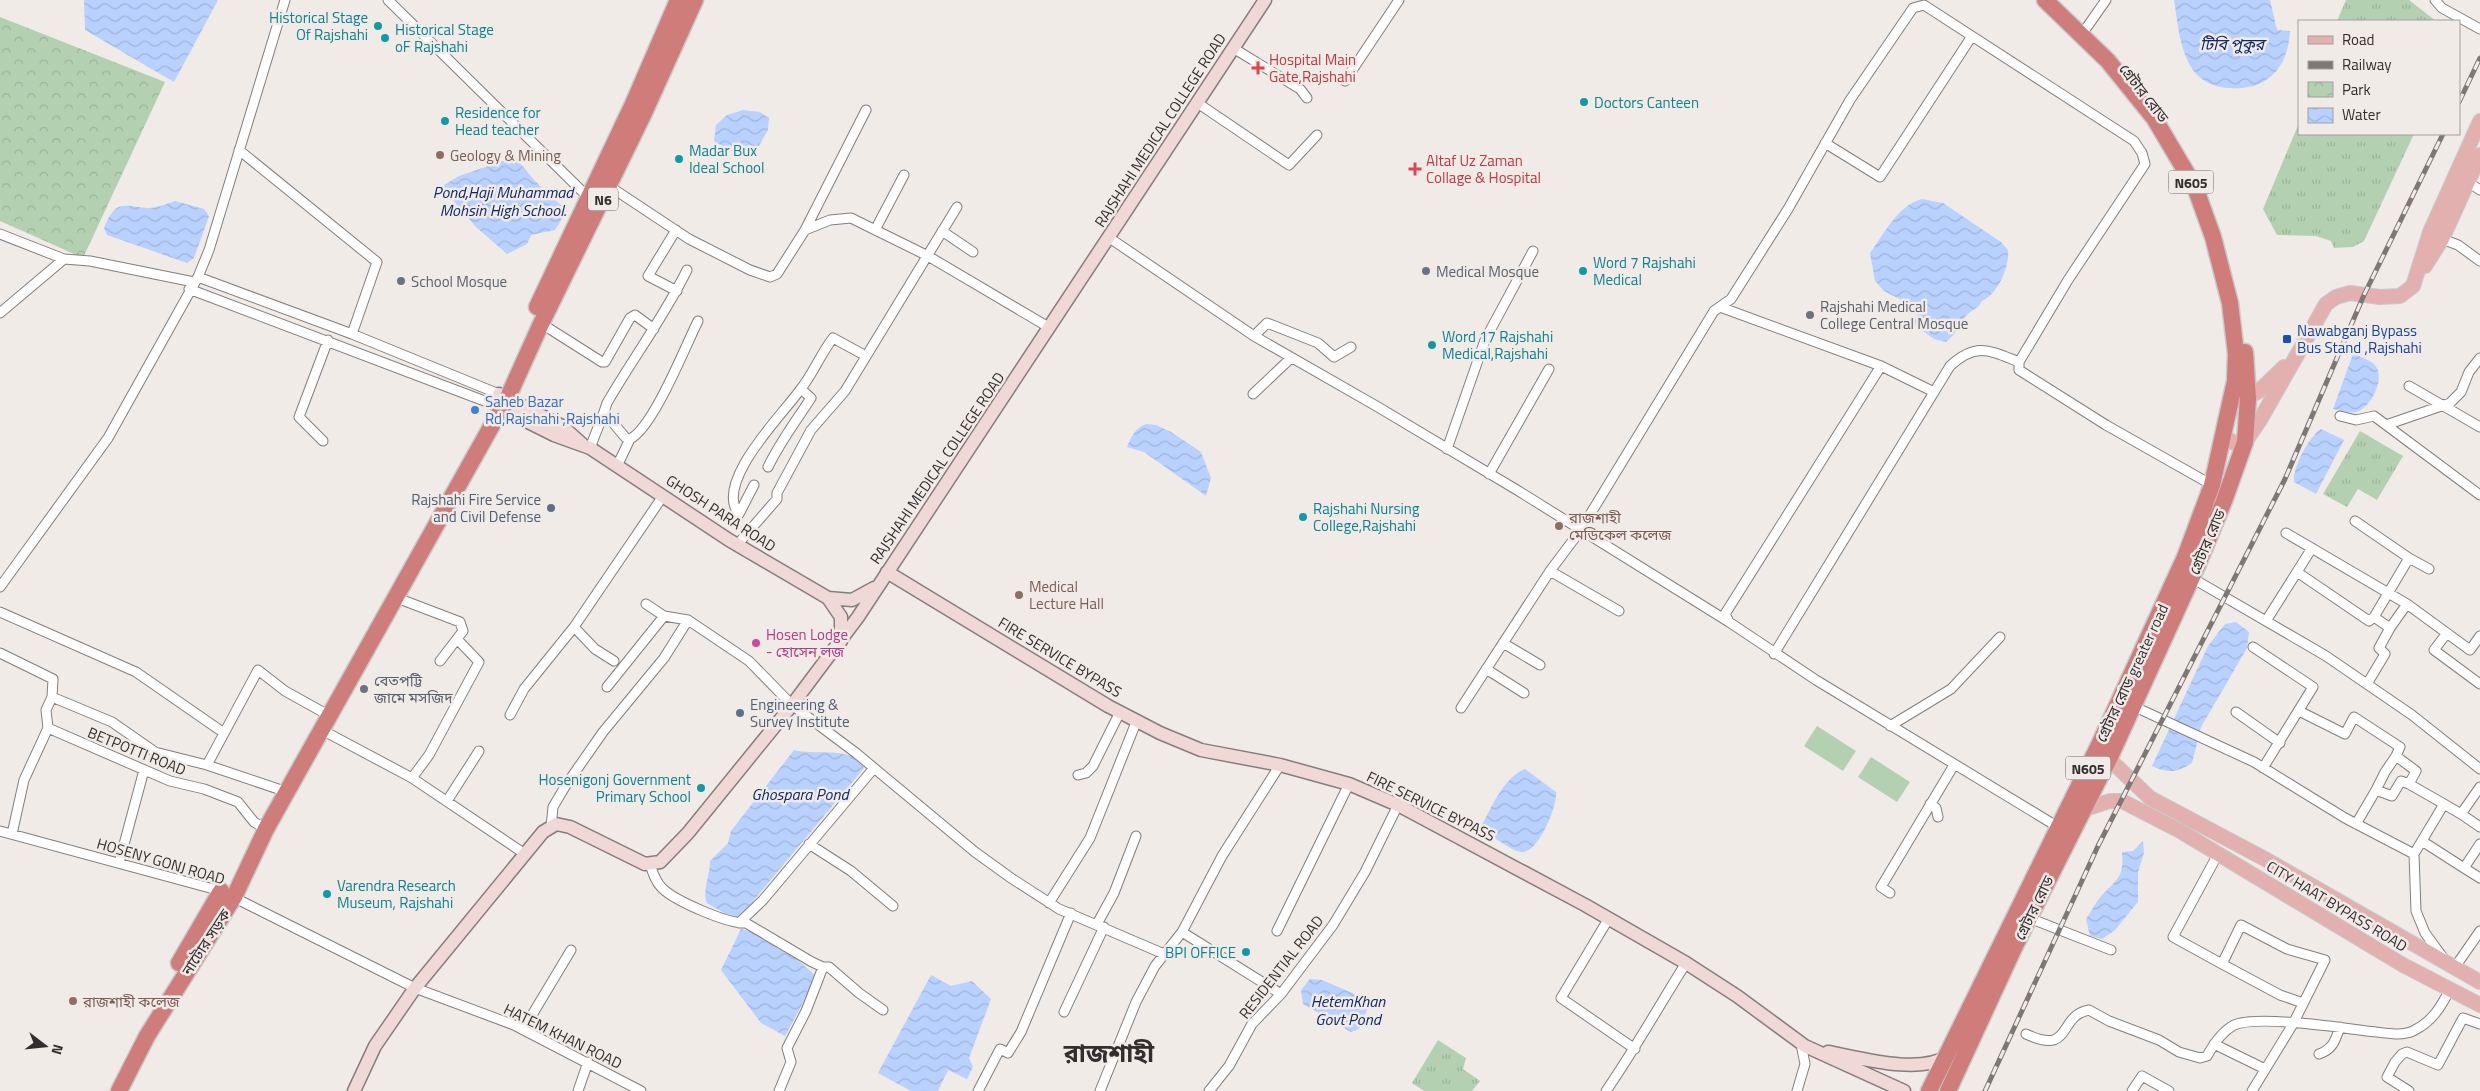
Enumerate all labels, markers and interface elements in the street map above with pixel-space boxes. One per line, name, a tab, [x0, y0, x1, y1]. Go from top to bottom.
place label: Historical Stage Of Rajshahi	[269, 6, 368, 46]
place label: Historical Stage oF Rajshahi	[395, 18, 494, 58]
marker: Historical Stage Of Rajshahi	[372, 20, 384, 32]
legend	[2298, 20, 2460, 135]
street label: RAJSHAHI MEDICAL COLLEGE ROAD	[1088, 28, 1232, 232]
text: Road	[2342, 28, 2374, 51]
marker: Historical Stage oF Rajshahi	[379, 32, 391, 44]
water label: টিবি পুকুর	[2200, 32, 2268, 56]
place label: Hospital Main Gate,Rajshahi	[1269, 48, 1356, 88]
text: Railway	[2342, 53, 2392, 76]
street label: গ্রেটার রোড	[2114, 59, 2175, 128]
marker: Hospital Main Gate,Rajshahi	[1251, 61, 1265, 75]
text: Park	[2342, 78, 2371, 101]
place label: Doctors Canteen	[1594, 91, 1699, 114]
marker: Doctors Canteen	[1578, 96, 1590, 108]
place label: Residence for Head teacher	[455, 101, 541, 141]
text: Water	[2342, 103, 2381, 126]
marker: Residence for Head teacher	[439, 115, 451, 127]
place label: Madar Bux Ideal School	[689, 139, 764, 179]
place label: Geology & Mining	[450, 144, 561, 167]
marker: Geology & Mining	[434, 149, 446, 161]
place label: Altaf Uz Zaman Collage & Hospital	[1426, 149, 1541, 189]
marker: Madar Bux Ideal School	[673, 153, 685, 165]
marker: Altaf Uz Zaman Collage & Hospital	[1408, 162, 1422, 176]
road number: N605	[2168, 170, 2214, 193]
water label: Pond,Haji Muhammad Mohsin High School.	[433, 180, 575, 222]
road number: N6	[588, 188, 618, 210]
place label: Word 7 Rajshahi Medical	[1593, 251, 1696, 291]
place label: Medical Mosque	[1436, 260, 1539, 283]
marker: Medical Mosque	[1420, 265, 1432, 277]
marker: Word 7 Rajshahi Medical	[1577, 265, 1589, 277]
place label: School Mosque	[411, 270, 507, 293]
marker: School Mosque	[395, 275, 407, 287]
place label: Rajshahi Medical College Central Mosque	[1820, 295, 1968, 335]
marker: Rajshahi Medical College Central Mosque	[1804, 309, 1816, 321]
place label: Nawabganj Bypass Bus Stand ,Rajshahi	[2297, 319, 2422, 359]
place label: Word 17 Rajshahi Medical,Rajshahi	[1442, 325, 1553, 365]
marker: Nawabganj Bypass Bus Stand ,Rajshahi	[2281, 333, 2293, 345]
marker: Word 17 Rajshahi Medical,Rajshahi	[1426, 339, 1438, 351]
street label: RAJSHAHI MEDICAL COLLEGE ROAD	[864, 367, 1010, 569]
place label: Saheb Bazar Rd,Rajshahi ,Rajshahi	[485, 390, 620, 430]
marker: Saheb Bazar Rd,Rajshahi ,Rajshahi	[469, 404, 481, 416]
street label: GHOSH PARA ROAD	[661, 469, 781, 557]
place label: Rajshahi Fire Service and Civil Defense	[411, 488, 541, 528]
place label: Rajshahi Nursing College,Rajshahi	[1313, 497, 1420, 537]
marker: Rajshahi Fire Service and Civil Defense	[545, 502, 557, 514]
street label: গ্রেটার রোড	[2183, 505, 2231, 578]
place label: রাজশাহী মেডিকেল কলেজ	[1568, 506, 1673, 546]
marker: Rajshahi Nursing College,Rajshahi	[1297, 511, 1309, 523]
marker: রাজশাহী মেডিকেল কলেজ	[1553, 520, 1565, 532]
place label: Medical Lecture Hall	[1029, 575, 1104, 615]
marker: Medical Lecture Hall	[1013, 589, 1025, 601]
street label: গ্রেটার রোড greater road	[2090, 600, 2174, 746]
street label: FIRE SERVICE BYPASS	[994, 611, 1126, 703]
place label: Hosen Lodge - হোসেন লজ	[766, 623, 848, 663]
marker: Hosen Lodge - হোসেন লজ	[750, 637, 762, 649]
place label: বেতপট্টি জামে মসজিদ	[373, 669, 453, 709]
marker: বেতপট্টি জামে মসজিদ	[358, 683, 370, 695]
place label: Engineering & Survey Institute	[750, 693, 850, 733]
marker: Engineering & Survey Institute	[734, 707, 746, 719]
street label: BETPOTTI ROAD	[84, 721, 190, 781]
road number: N605	[2066, 756, 2110, 780]
street label: FIRE SERVICE BYPASS	[1363, 765, 1499, 847]
place label: Hosenigonj Government Primary School	[539, 768, 692, 808]
marker: Hosenigonj Government Primary School	[695, 782, 707, 794]
water label: Ghospara Pond	[752, 782, 850, 806]
street label: HOSENY GONJ ROAD	[94, 832, 228, 890]
street label: CITY HAAT BYPASS ROAD	[2262, 855, 2412, 957]
street label: গ্রেটার রোড	[2008, 872, 2060, 944]
place label: Varendra Research Museum, Rajshahi	[337, 874, 456, 914]
marker: Varendra Research Museum, Rajshahi	[321, 888, 333, 900]
street label: নাটোর সড়ক	[175, 904, 237, 981]
street label: RESIDENTIAL ROAD	[1233, 910, 1329, 1024]
place label: BPI OFFICE	[1165, 941, 1236, 964]
marker: BPI OFFICE	[1240, 946, 1252, 958]
water label: HetemKhan Govt Pond	[1311, 989, 1386, 1031]
place label: রাজশাহী কলেজ	[82, 990, 181, 1013]
marker: রাজশাহী কলেজ	[67, 995, 79, 1007]
street label: HATEM KHAN ROAD	[500, 997, 626, 1075]
north arrow	[20, 1021, 70, 1071]
district label: রাজশাহী	[1063, 1034, 1155, 1072]
text: N	[47, 1042, 69, 1057]

